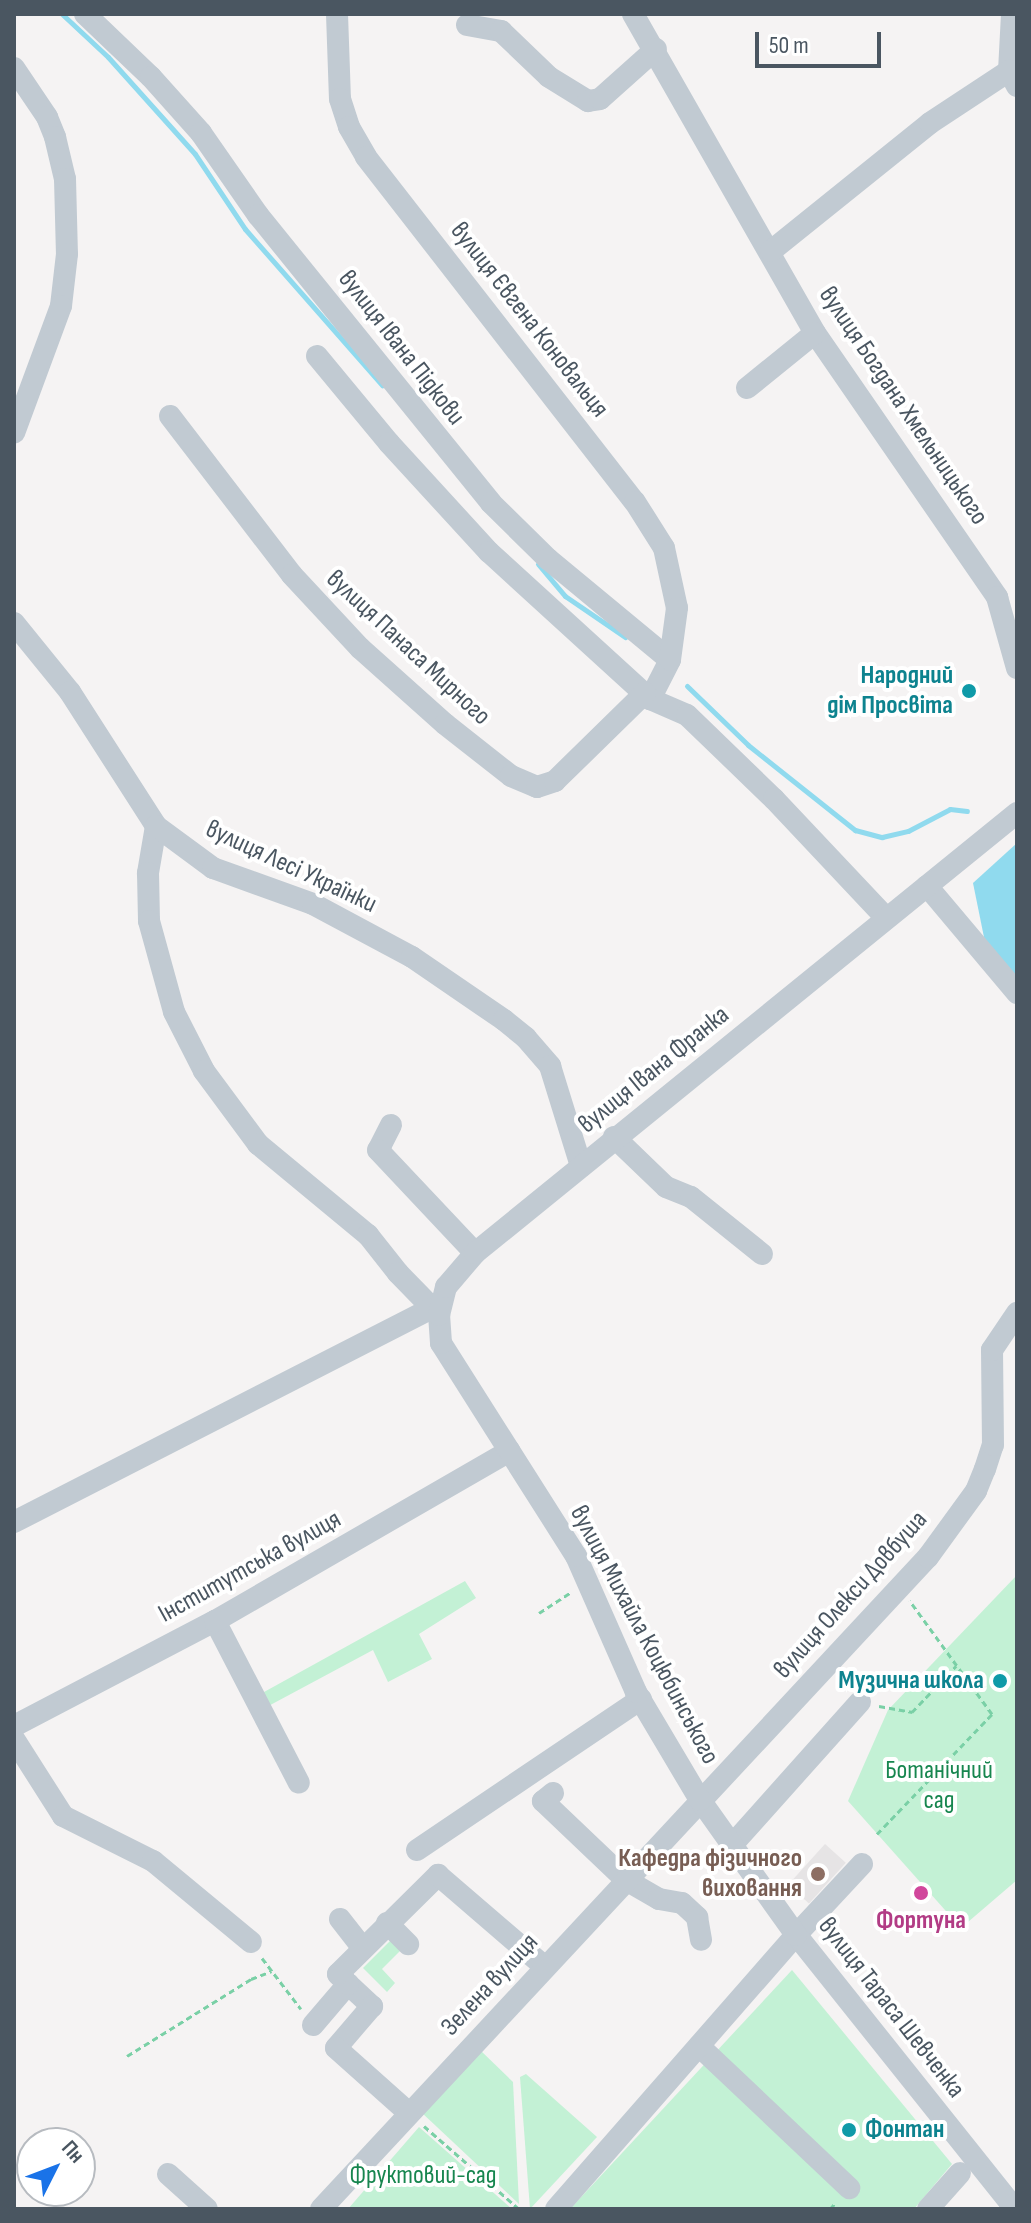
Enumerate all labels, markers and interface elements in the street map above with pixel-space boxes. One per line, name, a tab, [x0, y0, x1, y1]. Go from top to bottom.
scale bar	[759, 16, 885, 66]
text: 50 m	[769, 31, 809, 60]
street label: вулиця Євгена Коновальця	[443, 216, 615, 424]
street label: вулиця Івана Підкови	[331, 264, 471, 432]
street label: вулиця Богдана Хмельницького	[812, 281, 994, 531]
street label: вулиця Панаса Мирного	[319, 564, 497, 732]
place label: Народний дім Просвіта	[827, 660, 953, 722]
marker: Народний дім Просвіта	[960, 682, 978, 700]
street label: вулиця Лесі Українки	[201, 814, 381, 920]
street label: вулиця Івана Франка	[572, 1000, 736, 1140]
street label: вулиця Михайла Коцюбинського	[563, 1500, 725, 1770]
street label: Інститутська вулиця	[153, 1504, 347, 1630]
street label: вулиця Олекси Довбуша	[768, 1505, 934, 1685]
place label: Музична школа	[838, 1665, 984, 1697]
marker: Музична школа	[991, 1672, 1009, 1690]
park label: Ботанічний сад	[885, 1755, 993, 1816]
place label: Кафедра фізичного виховання	[618, 1843, 802, 1904]
marker: Кафедра фізичного виховання	[809, 1865, 827, 1883]
marker: Фортуна	[912, 1884, 930, 1902]
place label: Фортуна	[876, 1905, 966, 1937]
street label: вулиця Тараса Шевченка	[811, 1912, 971, 2104]
street label: Зелена вулиця	[435, 1927, 545, 2043]
place label: Фонтан	[865, 2114, 944, 2146]
marker: Фонтан	[840, 2121, 858, 2139]
north arrow	[16, 2127, 96, 2207]
text: Пн	[56, 2135, 90, 2169]
park label: Фруктовий-сад	[349, 2160, 497, 2192]

